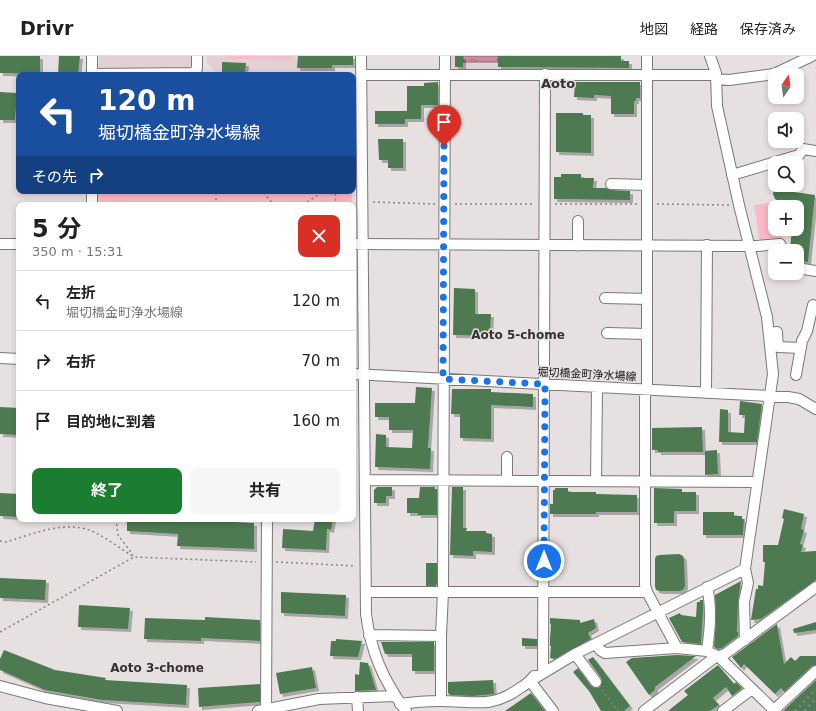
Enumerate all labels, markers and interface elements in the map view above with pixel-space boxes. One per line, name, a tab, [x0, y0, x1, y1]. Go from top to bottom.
text: Drivr	[20, 17, 73, 39]
text: 地図	[640, 21, 668, 37]
text: 経路	[690, 21, 718, 37]
text: 保存済み	[740, 21, 796, 37]
north arrow	[768, 68, 804, 104]
map controls	[768, 68, 804, 280]
district label: Aoto	[541, 76, 575, 91]
text: 120 m	[98, 84, 195, 117]
icon: left	[32, 88, 84, 140]
pin	[427, 105, 461, 146]
icon: arrive	[433, 111, 455, 133]
button: sound	[768, 112, 804, 148]
text: 堀切橋金町浄水場線	[98, 122, 260, 143]
button: search	[768, 156, 804, 192]
icon: right	[85, 164, 107, 186]
text: その先	[32, 168, 77, 186]
button: +	[768, 200, 804, 236]
text: 5 分	[32, 215, 81, 243]
button: close	[298, 215, 340, 257]
text: 350 m · 15:31	[32, 244, 123, 259]
button: −	[768, 244, 804, 280]
text: 左折	[66, 284, 96, 302]
icon: left	[32, 290, 54, 312]
text: 120 m	[292, 292, 340, 310]
text: 堀切橋金町浄水場線	[66, 305, 183, 320]
district label: Aoto 5-chome	[471, 328, 565, 342]
icon: right	[32, 350, 54, 372]
text: 70 m	[302, 352, 340, 370]
text: 右折	[66, 353, 96, 371]
street label: 堀切橋金町浄水場線	[537, 365, 637, 384]
icon: arrive	[32, 410, 54, 432]
text: 160 m	[292, 412, 340, 430]
text: 目的地に到着	[66, 413, 156, 431]
button: 終了	[32, 468, 182, 514]
button: 共有	[190, 468, 340, 514]
position arrow	[523, 540, 565, 582]
district label: Aoto 3-chome	[110, 661, 204, 675]

